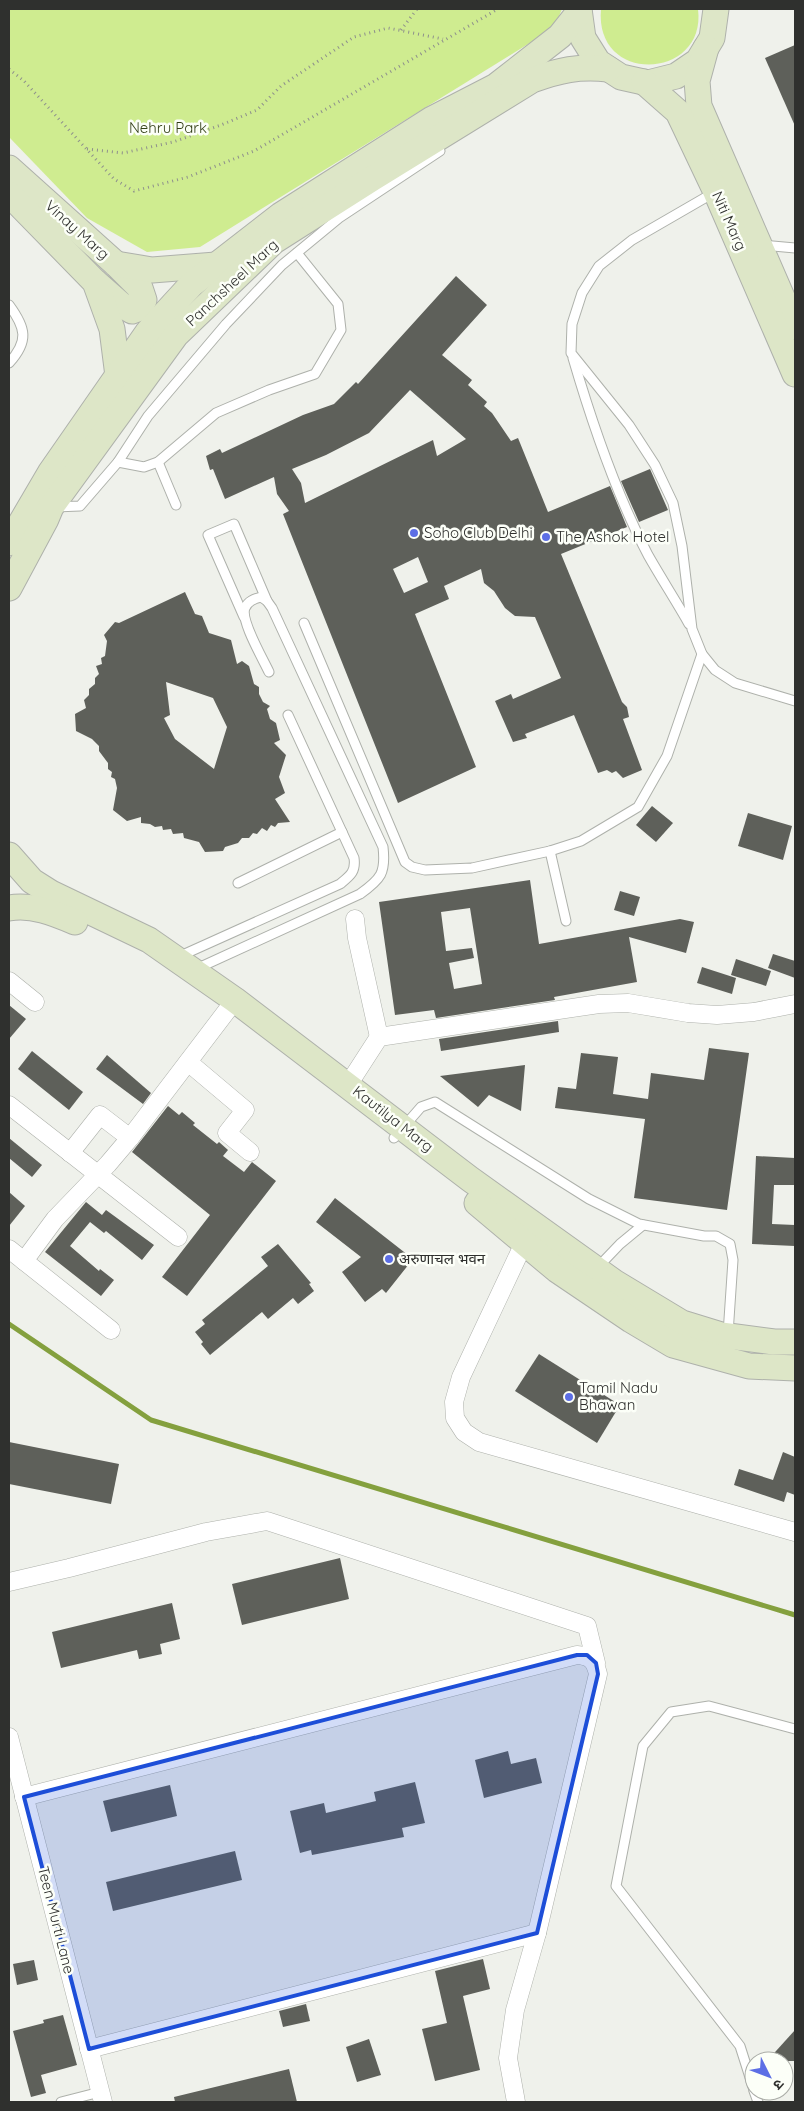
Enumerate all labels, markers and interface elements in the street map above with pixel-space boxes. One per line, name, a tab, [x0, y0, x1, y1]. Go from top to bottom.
park label: Nehru Park	[129, 118, 207, 137]
street label: Niti Marg	[708, 188, 751, 253]
street label: Vinay Marg	[41, 196, 113, 263]
street label: Panchsheel Marg	[182, 235, 282, 330]
place label: Soho Club Delhi	[424, 523, 533, 542]
marker: Soho Club Delhi	[408, 527, 420, 539]
place label: The Ashok Hotel	[556, 527, 669, 546]
marker: The Ashok Hotel	[540, 531, 552, 543]
street label: Kautilya Marg	[349, 1081, 437, 1156]
place label: अरुणाचल भवन	[399, 1249, 486, 1268]
marker: अरुणाचल भवन	[383, 1253, 395, 1265]
place label: Tamil Nadu Bhawan	[579, 1378, 658, 1414]
marker: Tamil Nadu Bhawan	[563, 1391, 575, 1403]
street label: Teen Murti Lane	[34, 1864, 79, 1976]
north arrow	[744, 2051, 794, 2101]
text: उ	[769, 2076, 788, 2094]

